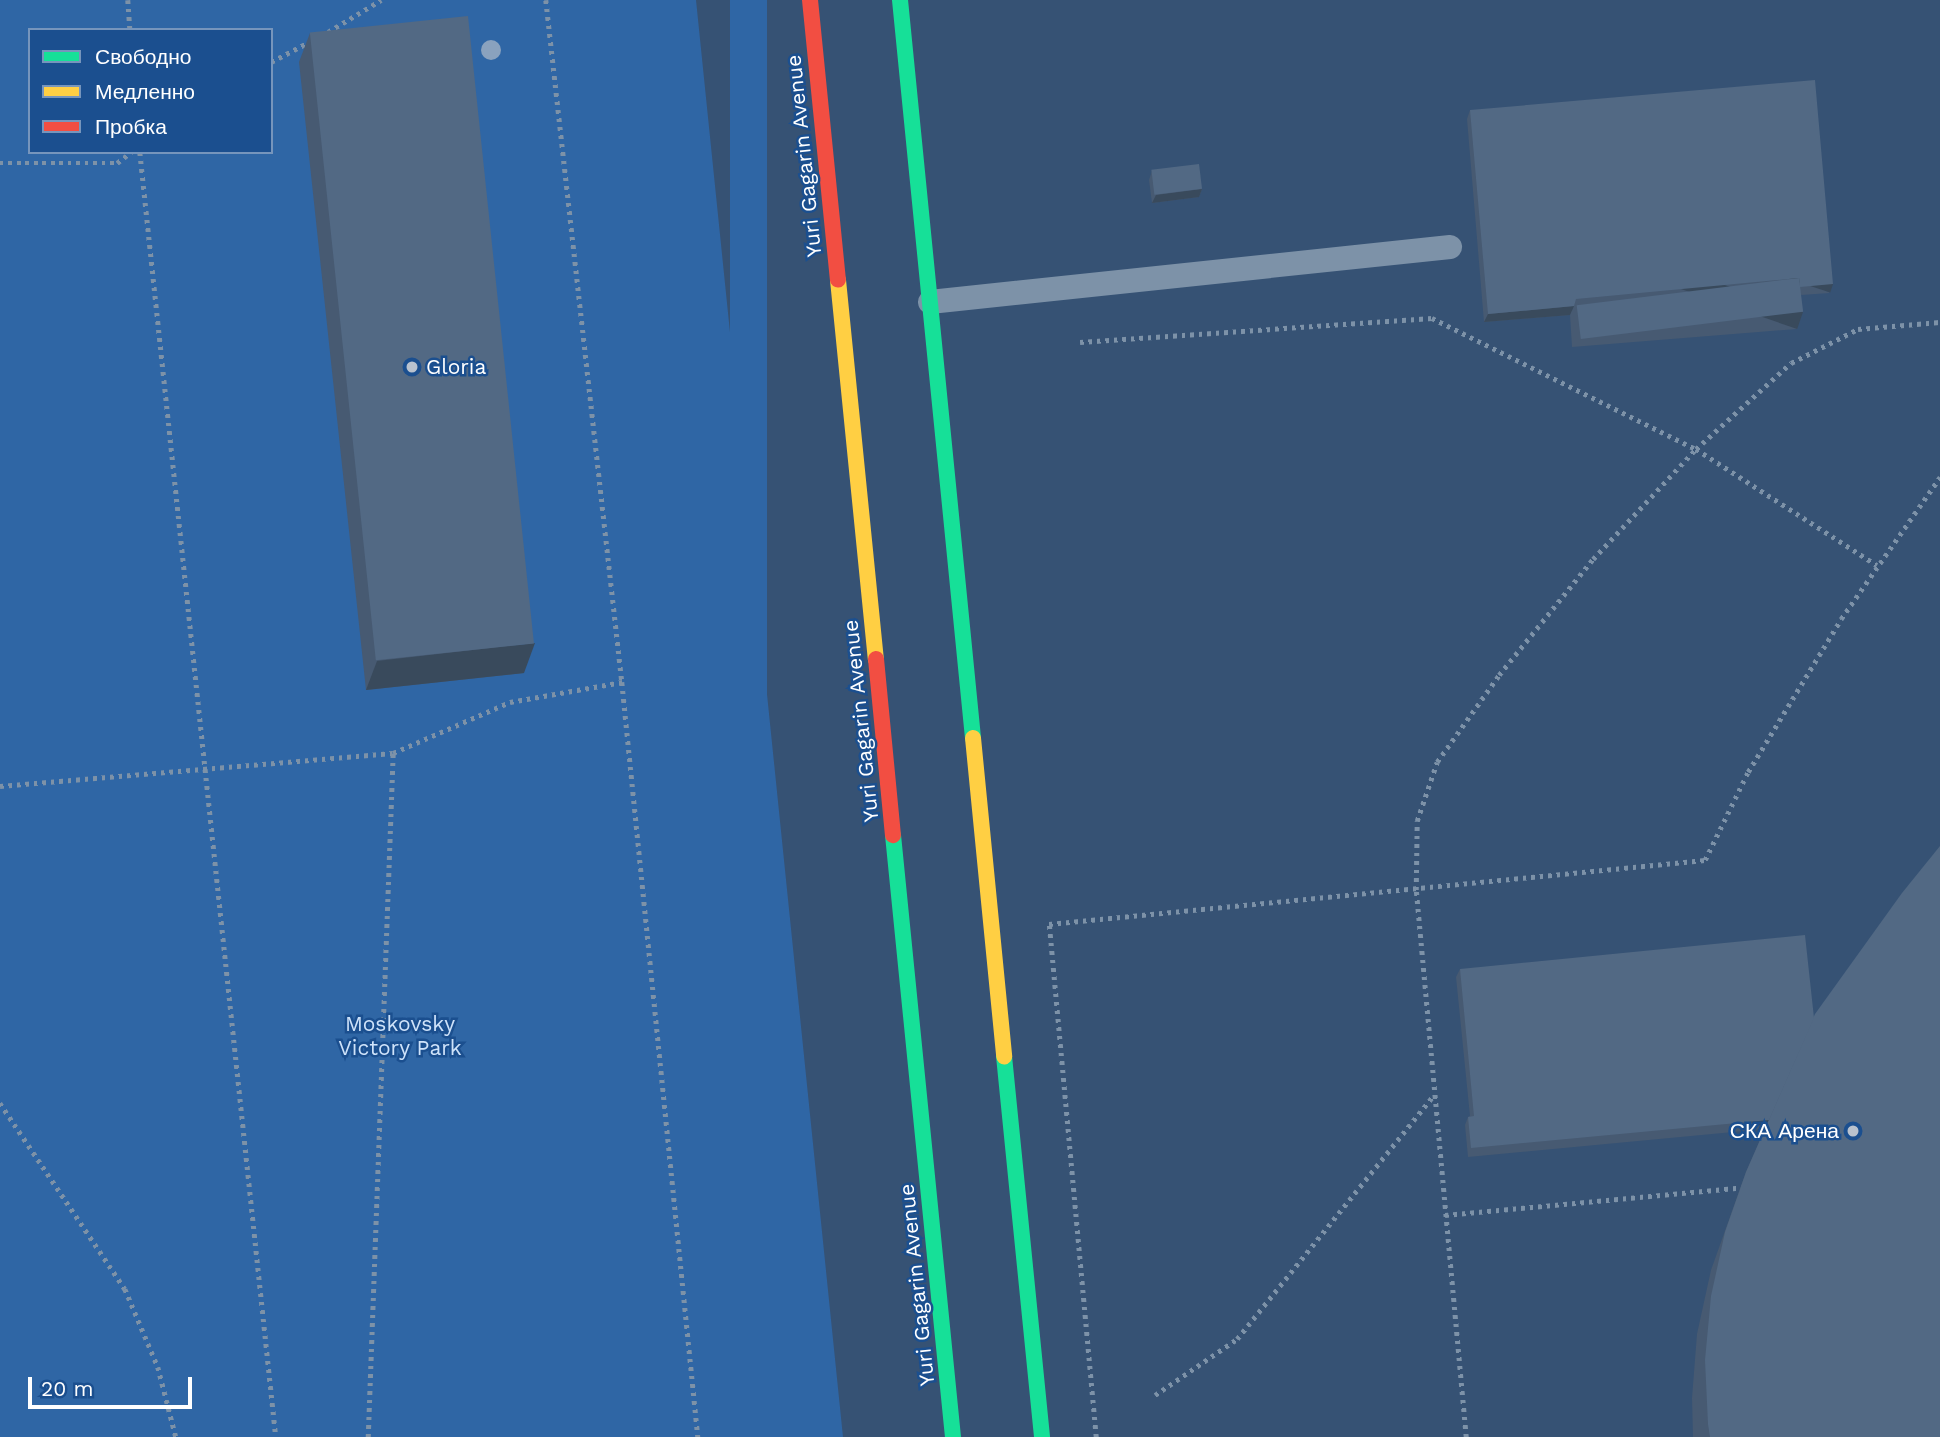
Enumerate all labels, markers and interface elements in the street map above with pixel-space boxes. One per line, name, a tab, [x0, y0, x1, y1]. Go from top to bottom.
legend	[28, 28, 273, 154]
text: Свободно	[95, 44, 192, 69]
street label: Yuri Gagarin Avenue	[781, 53, 827, 259]
text: Медленно	[95, 79, 195, 104]
text: Пробка	[95, 114, 167, 139]
place label: Gloria	[426, 354, 486, 380]
marker: Gloria	[404, 359, 420, 375]
street label: Yuri Gagarin Avenue	[838, 618, 884, 824]
park label: Moskovsky Victory Park	[338, 1011, 462, 1061]
place label: СКА Арена	[1730, 1118, 1839, 1144]
marker: СКА Арена	[1845, 1123, 1861, 1139]
street label: Yuri Gagarin Avenue	[894, 1182, 940, 1388]
scale bar	[32, 1364, 196, 1408]
text: 20 m	[41, 1376, 93, 1401]

